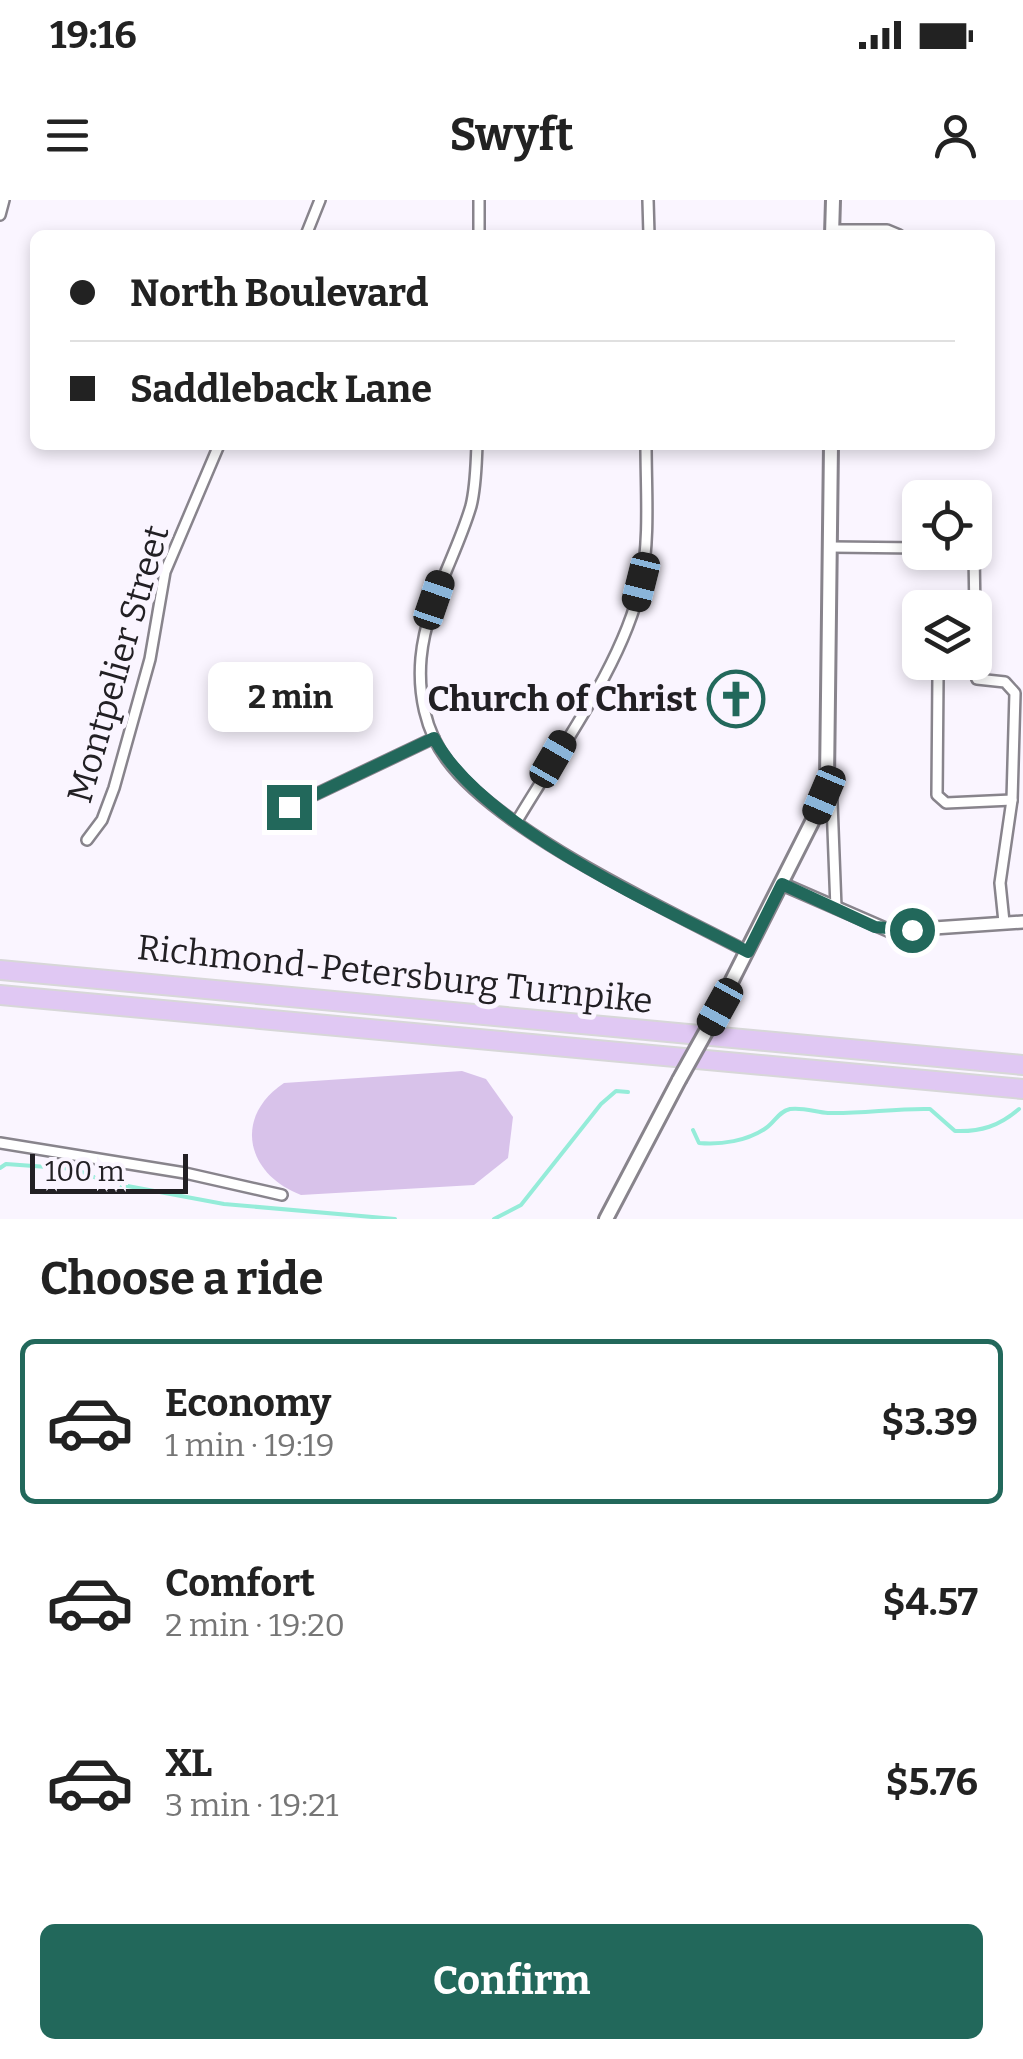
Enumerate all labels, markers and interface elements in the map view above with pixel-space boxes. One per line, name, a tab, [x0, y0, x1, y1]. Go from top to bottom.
text: 19:16	[50, 12, 137, 58]
icon: menu	[40, 108, 95, 163]
text: Swyft	[449, 108, 574, 162]
icon: person	[928, 108, 983, 163]
text: North Boulevard	[130, 270, 428, 316]
text: Saddleback Lane	[130, 366, 432, 412]
map controls	[902, 480, 992, 680]
button: locate	[902, 480, 992, 570]
street label: Montpelier Street	[58, 520, 178, 807]
car	[619, 549, 663, 615]
car	[410, 567, 458, 633]
button: layers	[902, 590, 992, 680]
callout: 2 min	[206, 662, 372, 732]
church icon: Church of Christ	[706, 669, 766, 729]
text: 2 min	[248, 678, 333, 716]
place label: Church of Christ	[428, 678, 697, 720]
car	[525, 726, 581, 792]
car	[798, 762, 850, 828]
route end	[267, 785, 312, 830]
route start	[890, 908, 935, 953]
street label: Richmond-Petersburg Turnpike	[135, 926, 655, 1022]
car	[692, 973, 748, 1041]
scale bar	[30, 1149, 188, 1194]
text: 100 m	[45, 1155, 125, 1188]
text: Choose a ride	[40, 1252, 323, 1306]
icon: car	[45, 1377, 135, 1467]
text: Economy	[165, 1380, 331, 1426]
text: $3.39	[881, 1399, 978, 1445]
text: 1 min · 19:19	[165, 1426, 335, 1464]
icon: car	[45, 1557, 135, 1647]
text: Comfort	[165, 1560, 315, 1606]
text: $4.57	[882, 1579, 978, 1625]
text: 2 min · 19:20	[165, 1606, 345, 1644]
icon: car	[45, 1737, 135, 1827]
text: XL	[165, 1740, 212, 1786]
text: $5.76	[886, 1759, 978, 1805]
text: 3 min · 19:21	[165, 1786, 338, 1824]
button: Confirm	[40, 1924, 983, 2039]

